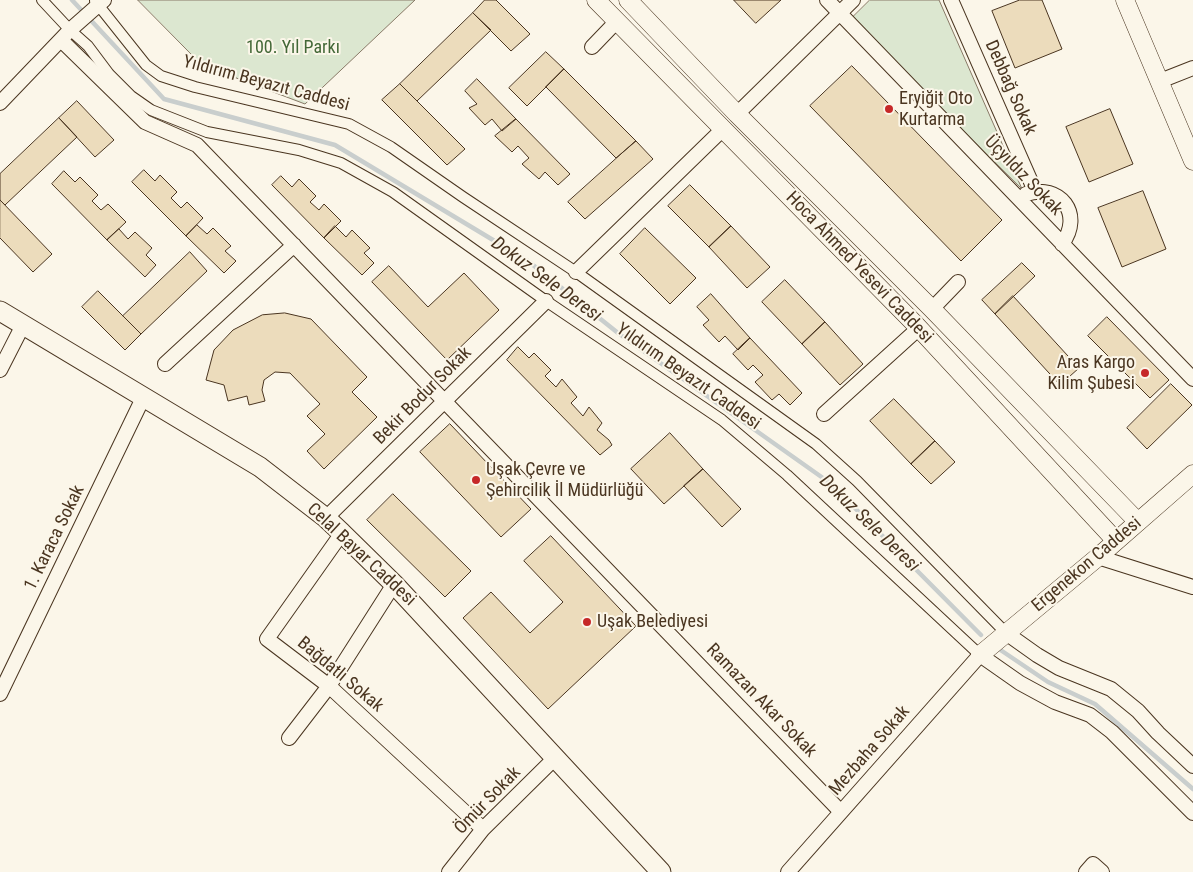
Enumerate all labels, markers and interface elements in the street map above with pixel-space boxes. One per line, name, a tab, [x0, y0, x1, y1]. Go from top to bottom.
park label: 100. Yıl Parkı	[246, 37, 340, 59]
street label: Debbağ Sokak	[980, 37, 1040, 139]
street label: Yıldırım Beyazıt Caddesi	[180, 51, 352, 117]
place label: Eryiğit Oto Kurtarma	[899, 88, 973, 130]
marker: Eryiğit Oto Kurtarma	[883, 103, 895, 115]
street label: Üçyıldız Sokak	[980, 132, 1066, 220]
street label: Hoca Ahmed Yesevi Caddesi	[781, 188, 937, 348]
water label: Dokuz Sele Deresi	[486, 232, 606, 328]
street label: Yıldırım Beyazıt Caddesi	[612, 319, 764, 435]
street label: Bekir Bodur Sokak	[370, 343, 476, 449]
place label: Aras Kargo Kilim Şubesi	[1047, 352, 1135, 394]
marker: Aras Kargo Kilim Şubesi	[1139, 367, 1151, 379]
place label: Uşak Çevre ve Şehircilik İl Müdürlüğü	[486, 459, 643, 502]
water label: Dokuz Sele Deresi	[814, 470, 924, 578]
marker: Uşak Çevre ve Şehircilik İl Müdürlüğü	[470, 474, 482, 486]
street label: 1. Karaca Sokak	[20, 482, 90, 594]
street label: Celal Bayar Caddesi	[302, 499, 420, 611]
street label: Ergenekon Caddesi	[1028, 513, 1146, 617]
place label: Uşak Belediyesi	[597, 611, 708, 633]
marker: Uşak Belediyesi	[581, 616, 593, 628]
street label: Bağdatlı Sokak	[292, 633, 388, 717]
street label: Ramazan Akar Sokak	[701, 640, 821, 762]
street label: Mezbaha Sokak	[825, 702, 915, 800]
street label: Ömür Sokak	[450, 763, 526, 839]

